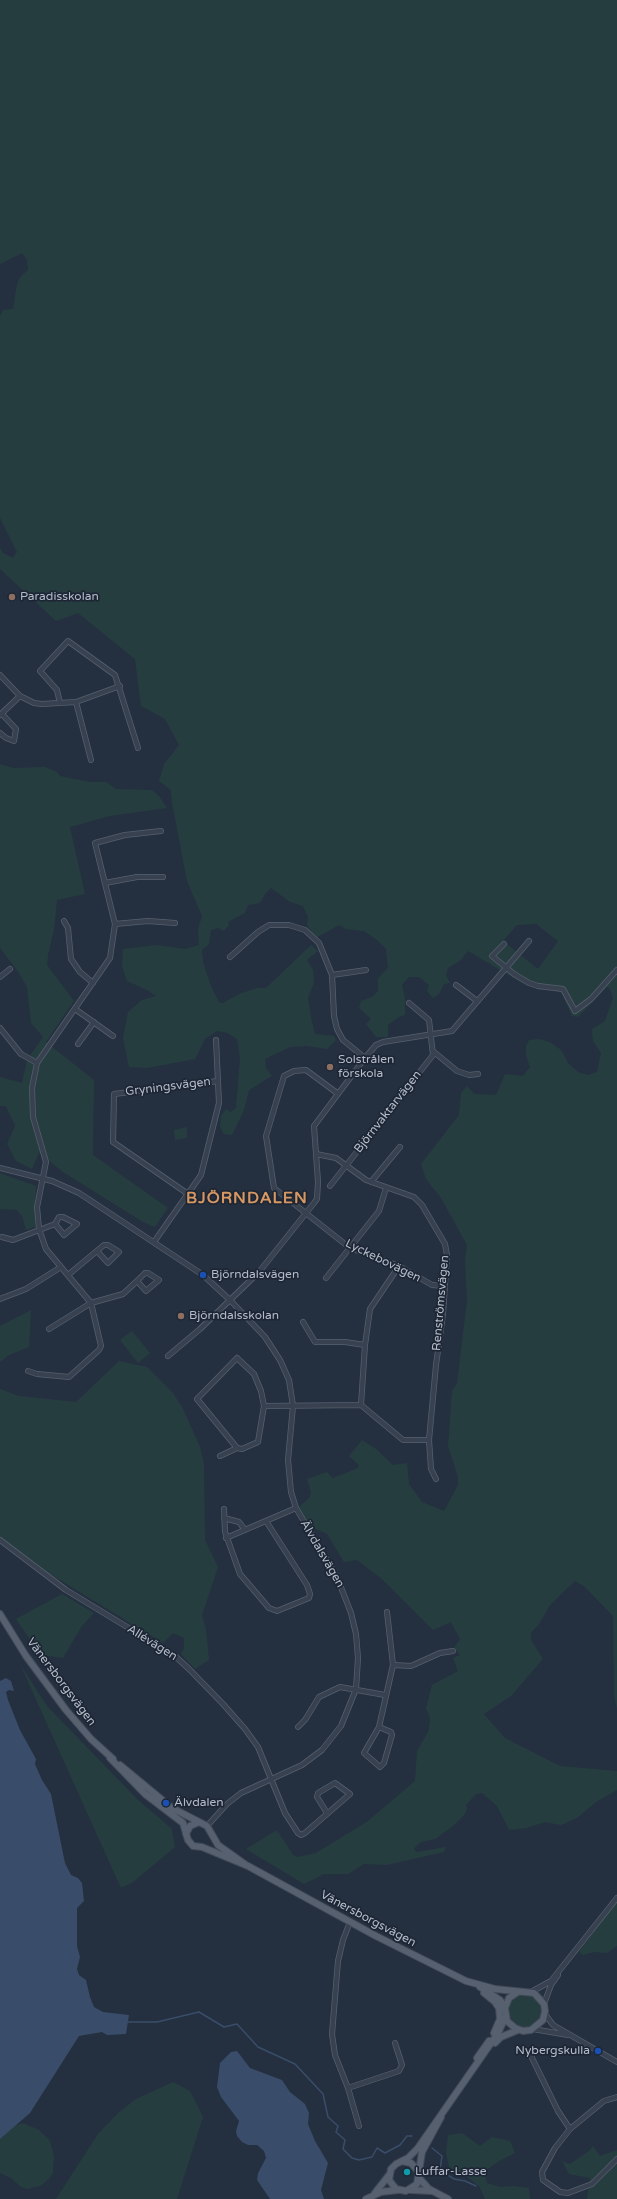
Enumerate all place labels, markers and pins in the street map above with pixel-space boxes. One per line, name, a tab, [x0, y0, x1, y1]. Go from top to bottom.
place label: Paradisskolan	[20, 590, 99, 604]
marker: Paradisskolan	[7, 592, 17, 602]
place label: Solstrålen förskola	[338, 1053, 394, 1081]
marker: Solstrålen förskola	[325, 1062, 335, 1072]
place label: Björndalsvägen	[211, 1268, 299, 1282]
marker: Björndalsvägen	[198, 1270, 208, 1280]
place label: Björndalsskolan	[189, 1309, 279, 1323]
marker: Björndalsskolan	[176, 1311, 186, 1321]
place label: Älvdalen	[174, 1796, 224, 1810]
marker: Älvdalen	[161, 1798, 171, 1808]
place label: Nybergskulla	[515, 2044, 590, 2058]
marker: Nybergskulla	[593, 2046, 603, 2056]
place label: Luffar-Lasse	[415, 2165, 487, 2179]
marker: Luffar-Lasse	[402, 2167, 412, 2177]

